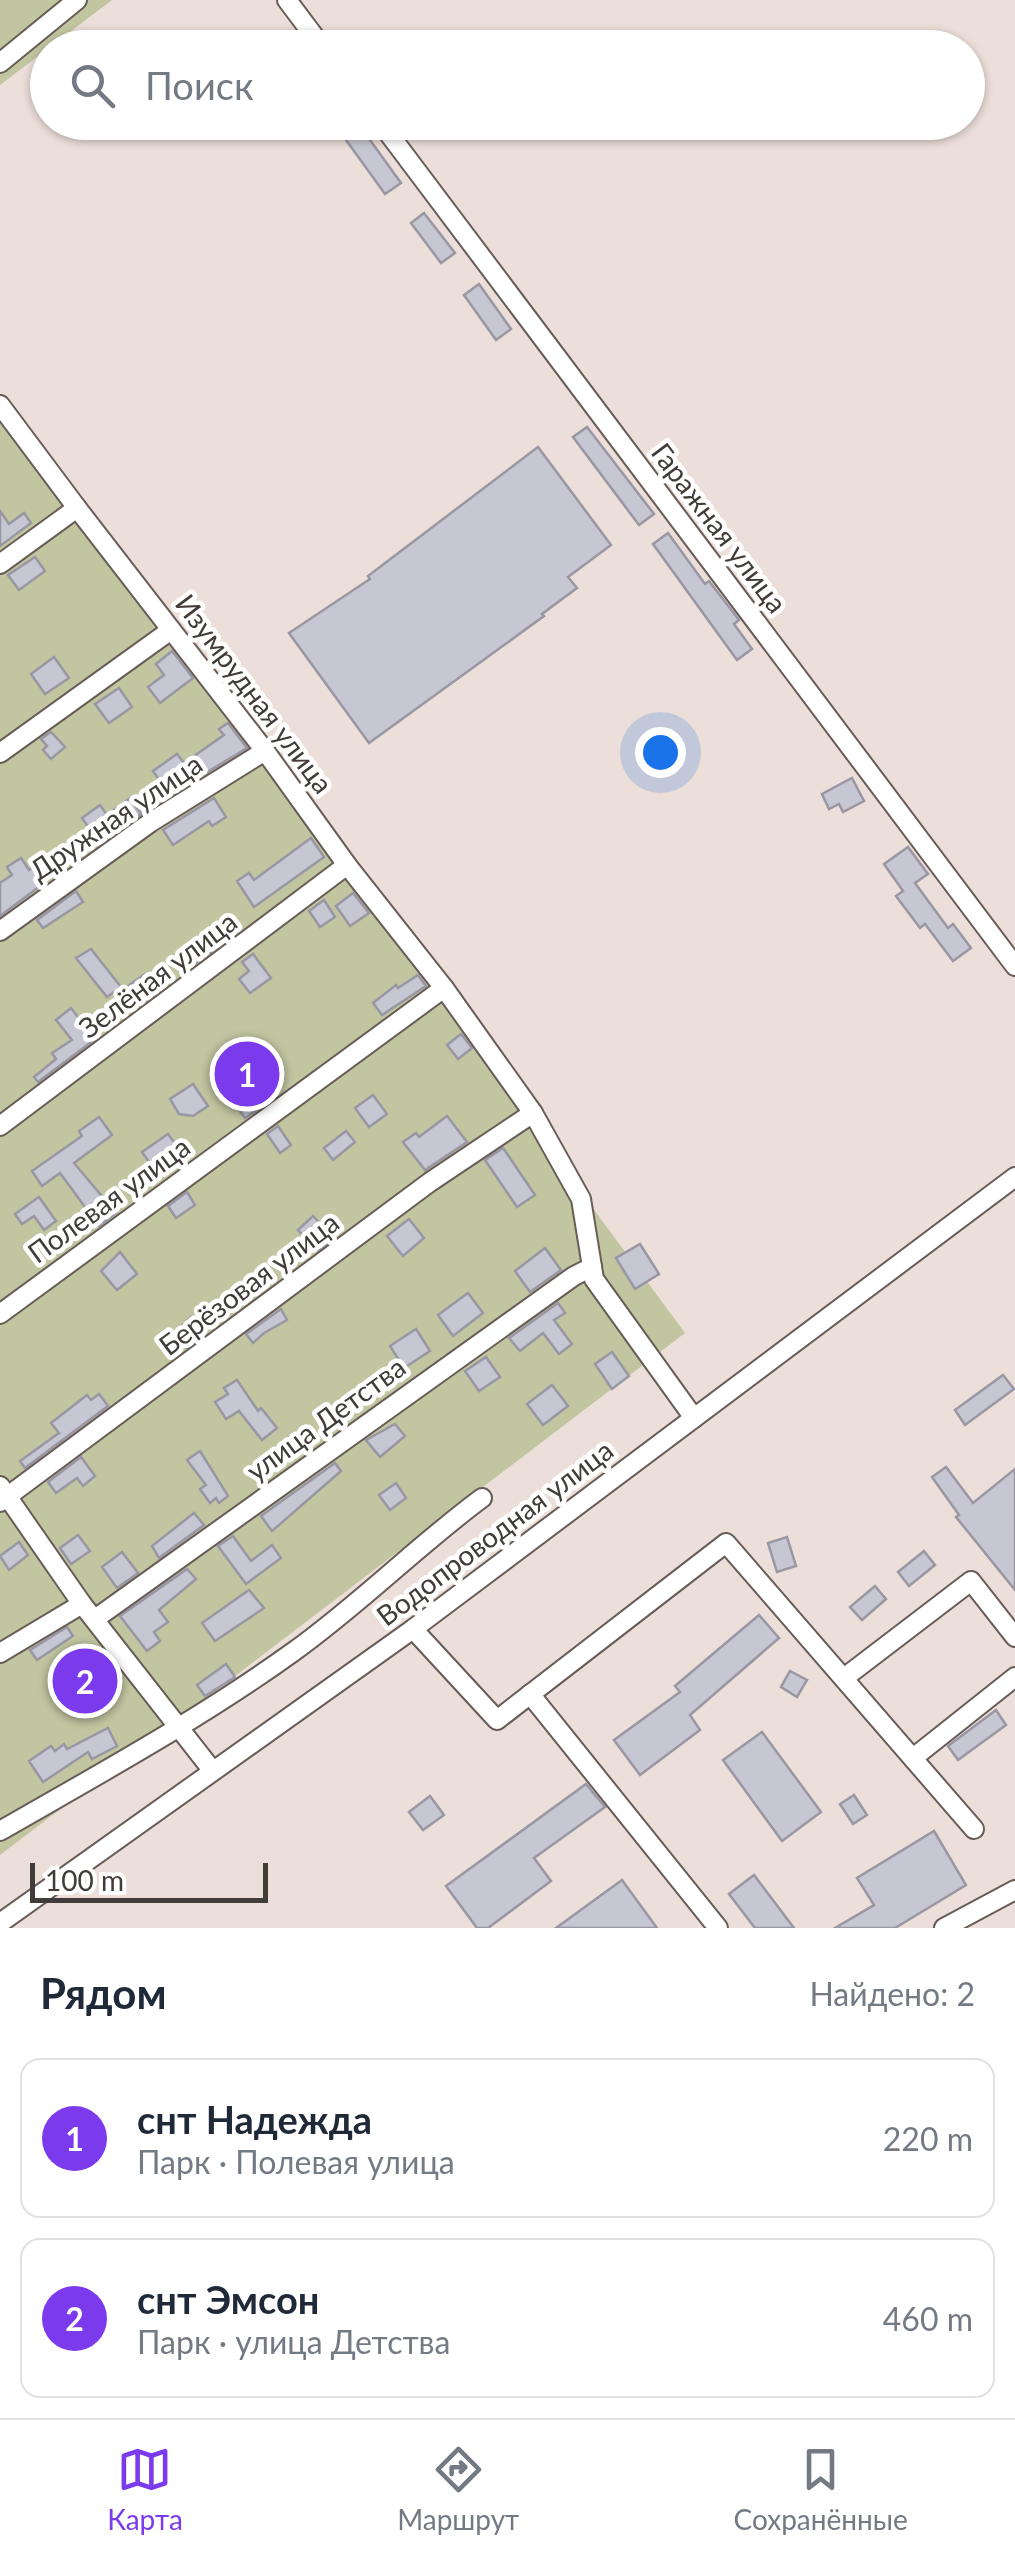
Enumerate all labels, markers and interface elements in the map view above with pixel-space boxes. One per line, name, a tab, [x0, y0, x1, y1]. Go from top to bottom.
search box	[30, 30, 985, 140]
icon: search	[65, 58, 120, 113]
text: Поиск	[145, 62, 254, 108]
street label: Гаражная улица	[645, 436, 795, 619]
street label: Изумрудная улица	[169, 587, 341, 800]
your location	[635, 727, 686, 778]
street label: Дружная улица	[23, 746, 208, 886]
street label: Зелёная улица	[72, 904, 243, 1045]
pin: 1	[214, 1036, 280, 1112]
street label: Полевая улица	[21, 1129, 196, 1269]
street label: Берёзовая улица	[152, 1205, 345, 1362]
street label: улица Детства	[239, 1349, 412, 1487]
street label: Водопроводная улица	[369, 1432, 619, 1632]
pin: 2	[52, 1644, 118, 1718]
scale bar	[30, 1858, 268, 1902]
text: 100 m	[45, 1863, 124, 1897]
text: Рядом	[40, 1968, 167, 2018]
text: Найдено: 2	[809, 1974, 975, 2013]
text: снт Надежда	[137, 2096, 372, 2142]
text: 1	[65, 2119, 84, 2158]
text: 220 m	[883, 2119, 973, 2158]
text: Парк · Полевая улица	[137, 2142, 455, 2181]
text: снт Эмсон	[137, 2276, 319, 2322]
text: 2	[65, 2299, 84, 2338]
text: 460 m	[883, 2299, 973, 2338]
text: Парк · улица Детства	[137, 2322, 450, 2361]
tab: Карта	[107, 2442, 183, 2536]
tab: Маршрут	[397, 2442, 519, 2536]
tab: Сохранённые	[734, 2442, 908, 2536]

